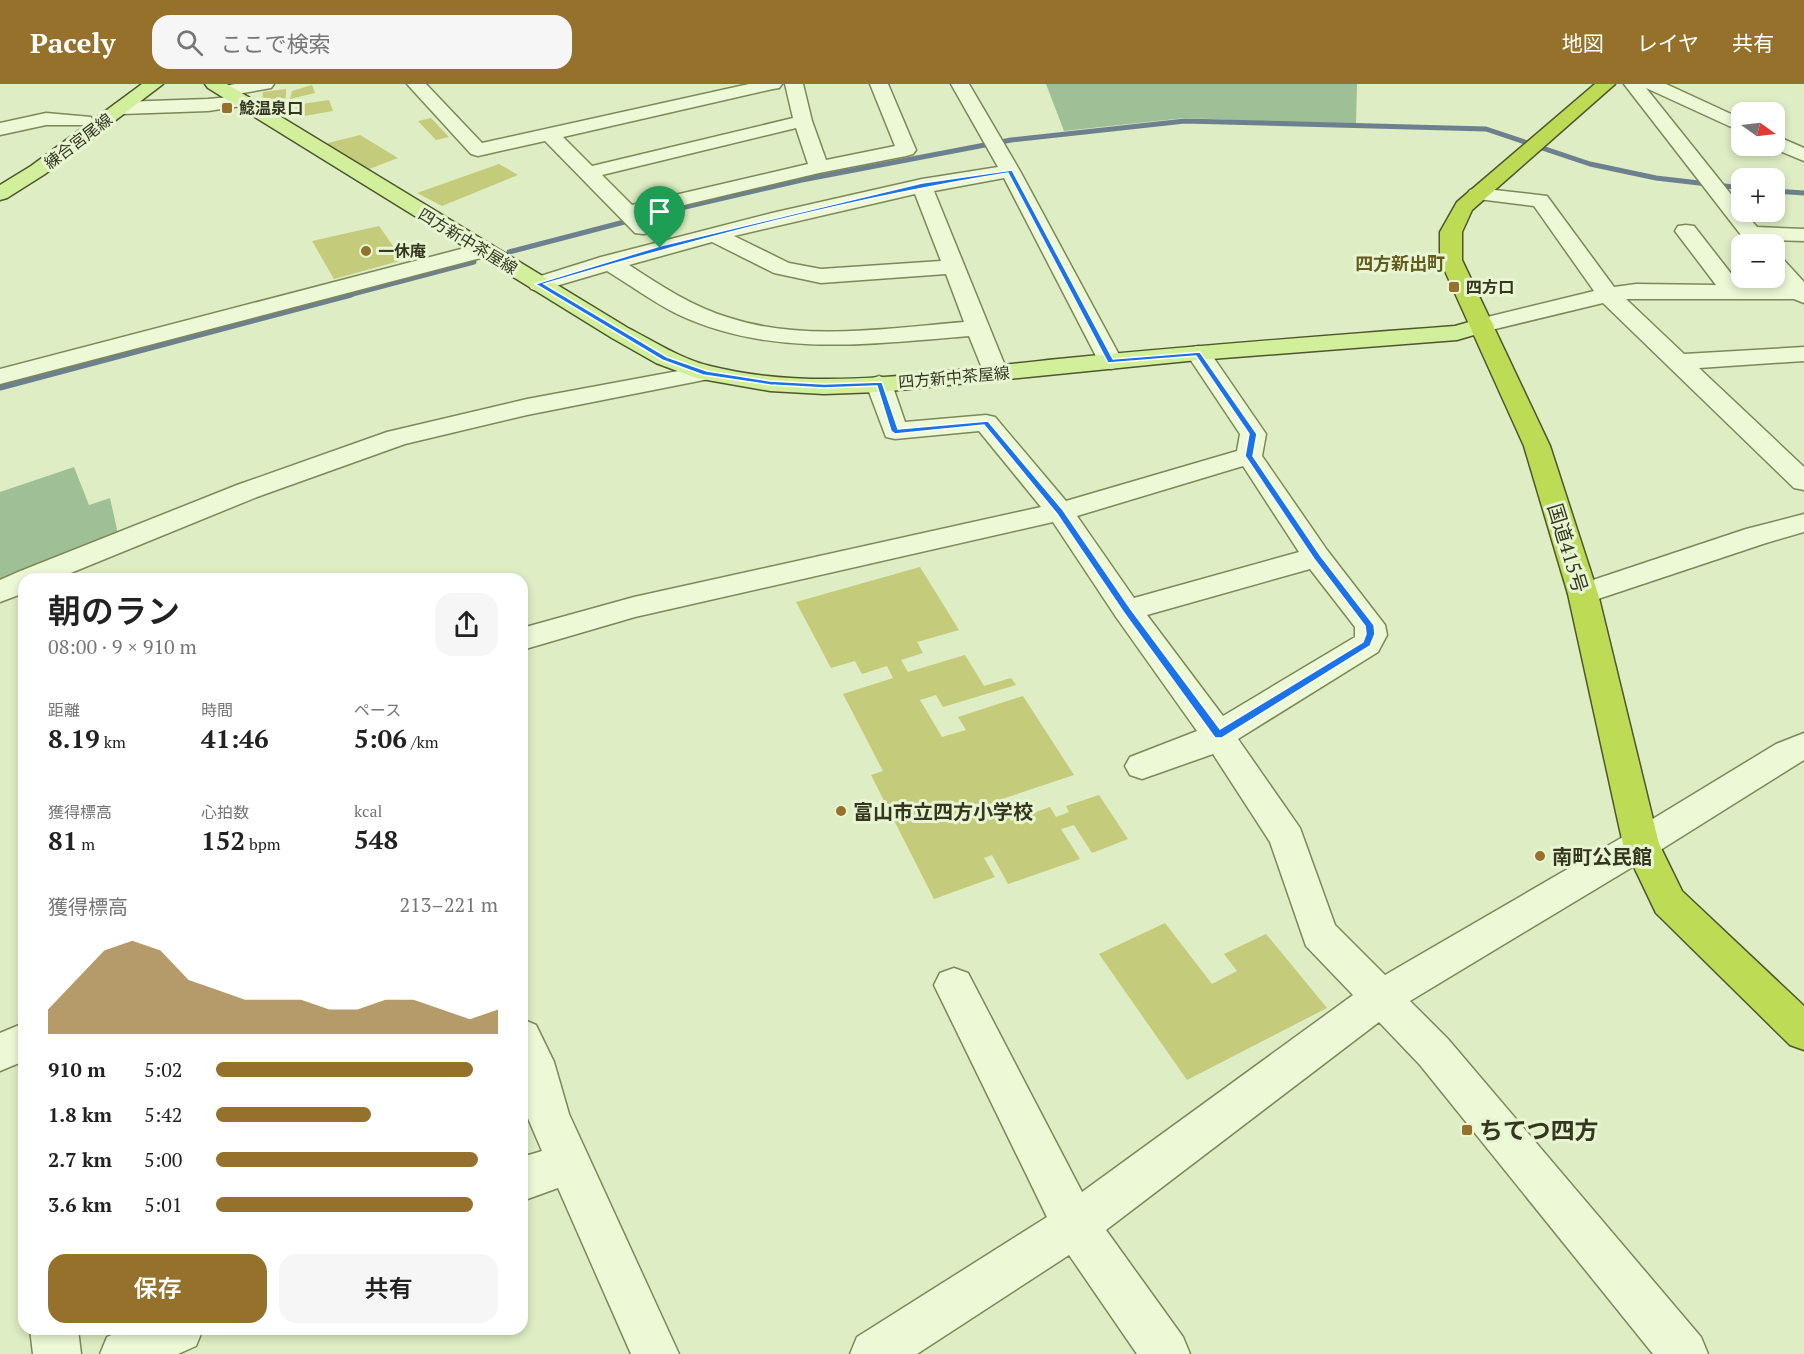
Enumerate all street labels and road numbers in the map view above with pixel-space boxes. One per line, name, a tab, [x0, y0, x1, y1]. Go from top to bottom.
street label: 練合宮尾線	[39, 108, 117, 174]
street label: 四方新中茶屋線	[414, 203, 522, 279]
street label: 四方新中茶屋線	[897, 361, 1011, 393]
street label: 国道415号	[1542, 500, 1594, 596]

